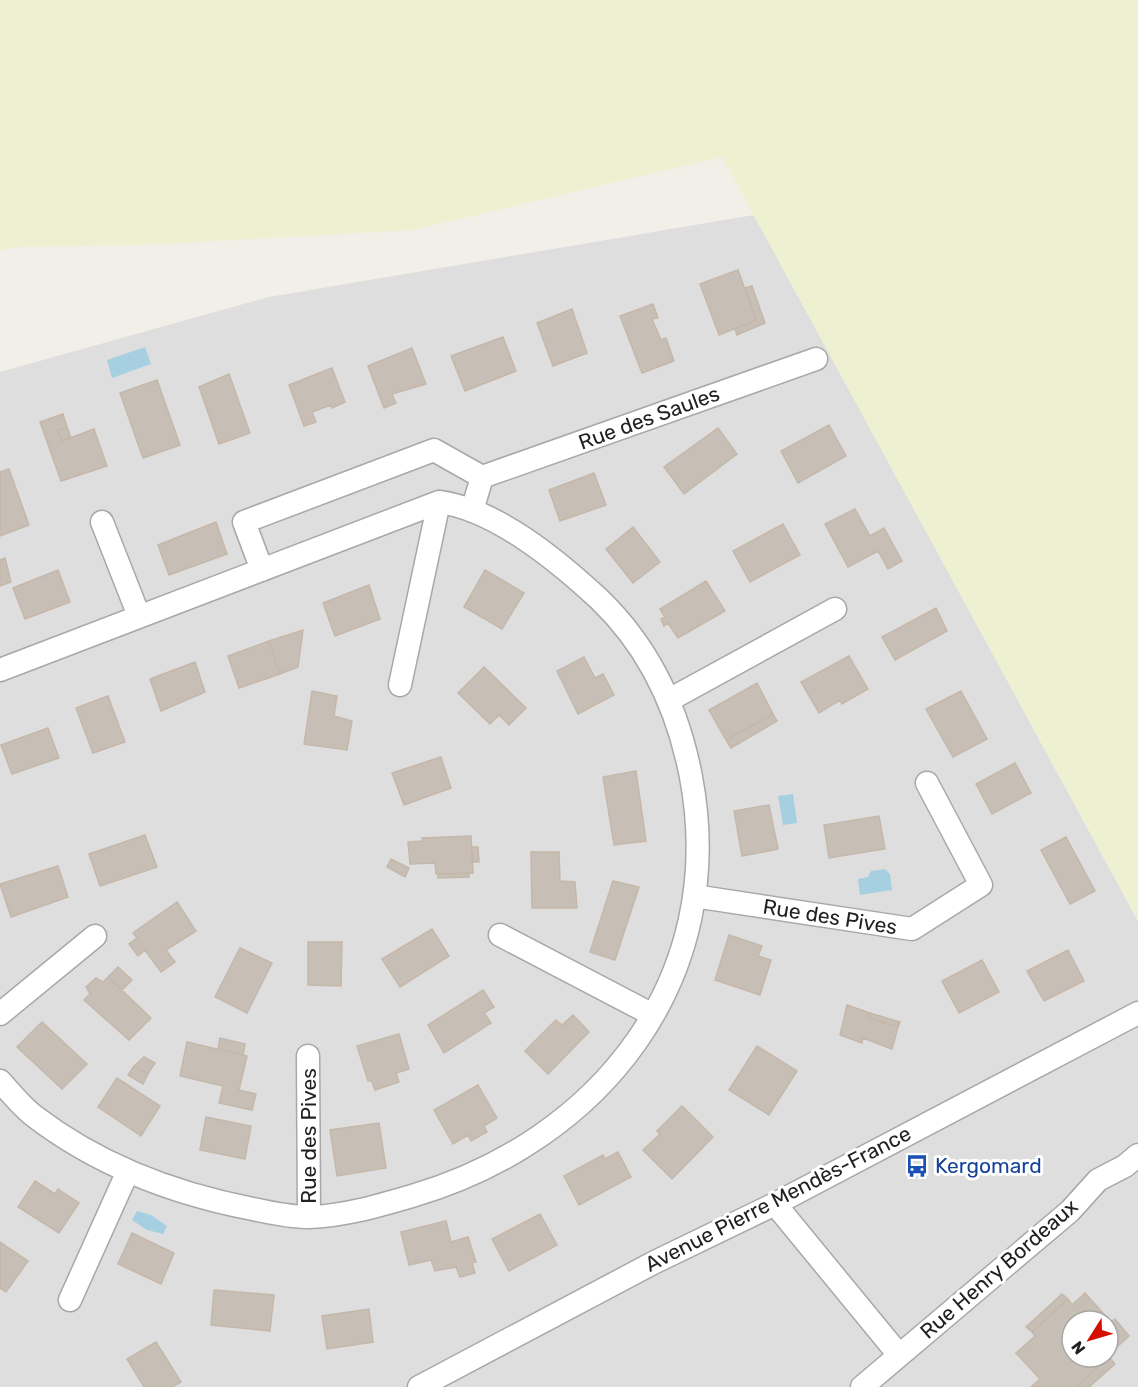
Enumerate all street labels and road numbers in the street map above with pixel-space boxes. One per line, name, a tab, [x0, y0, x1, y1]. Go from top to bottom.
street label: Rue des Saules	[575, 380, 723, 455]
street label: Rue des Pives	[761, 894, 899, 939]
street label: Rue des Pives	[296, 1068, 321, 1204]
street label: Avenue Pierre Mendès-France	[641, 1120, 915, 1277]
street label: Rue Henry Bordeaux	[915, 1193, 1083, 1344]

